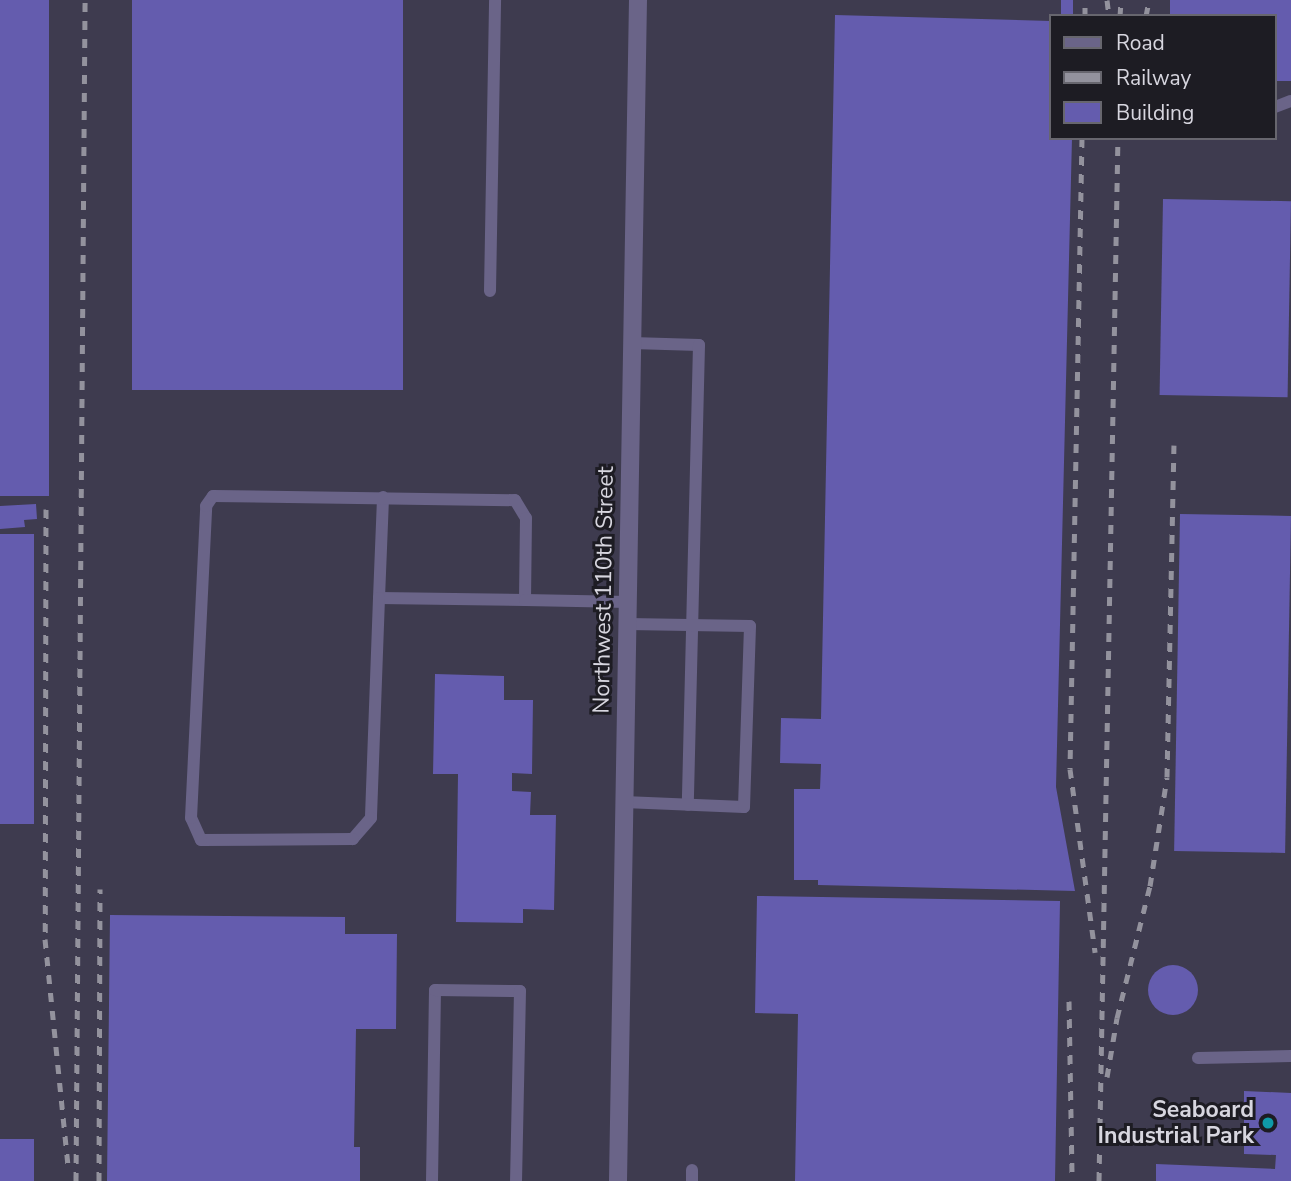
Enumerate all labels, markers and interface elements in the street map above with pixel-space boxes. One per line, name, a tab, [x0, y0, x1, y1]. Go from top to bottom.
legend	[1050, 14, 1277, 140]
text: Road	[1116, 29, 1165, 57]
text: Railway	[1116, 64, 1191, 92]
text: Building	[1116, 99, 1194, 127]
street label: Northwest 110th Street	[588, 466, 620, 714]
place label: Seaboard Industrial Park	[1098, 1096, 1254, 1150]
marker: Seaboard Industrial Park	[1260, 1115, 1276, 1131]

